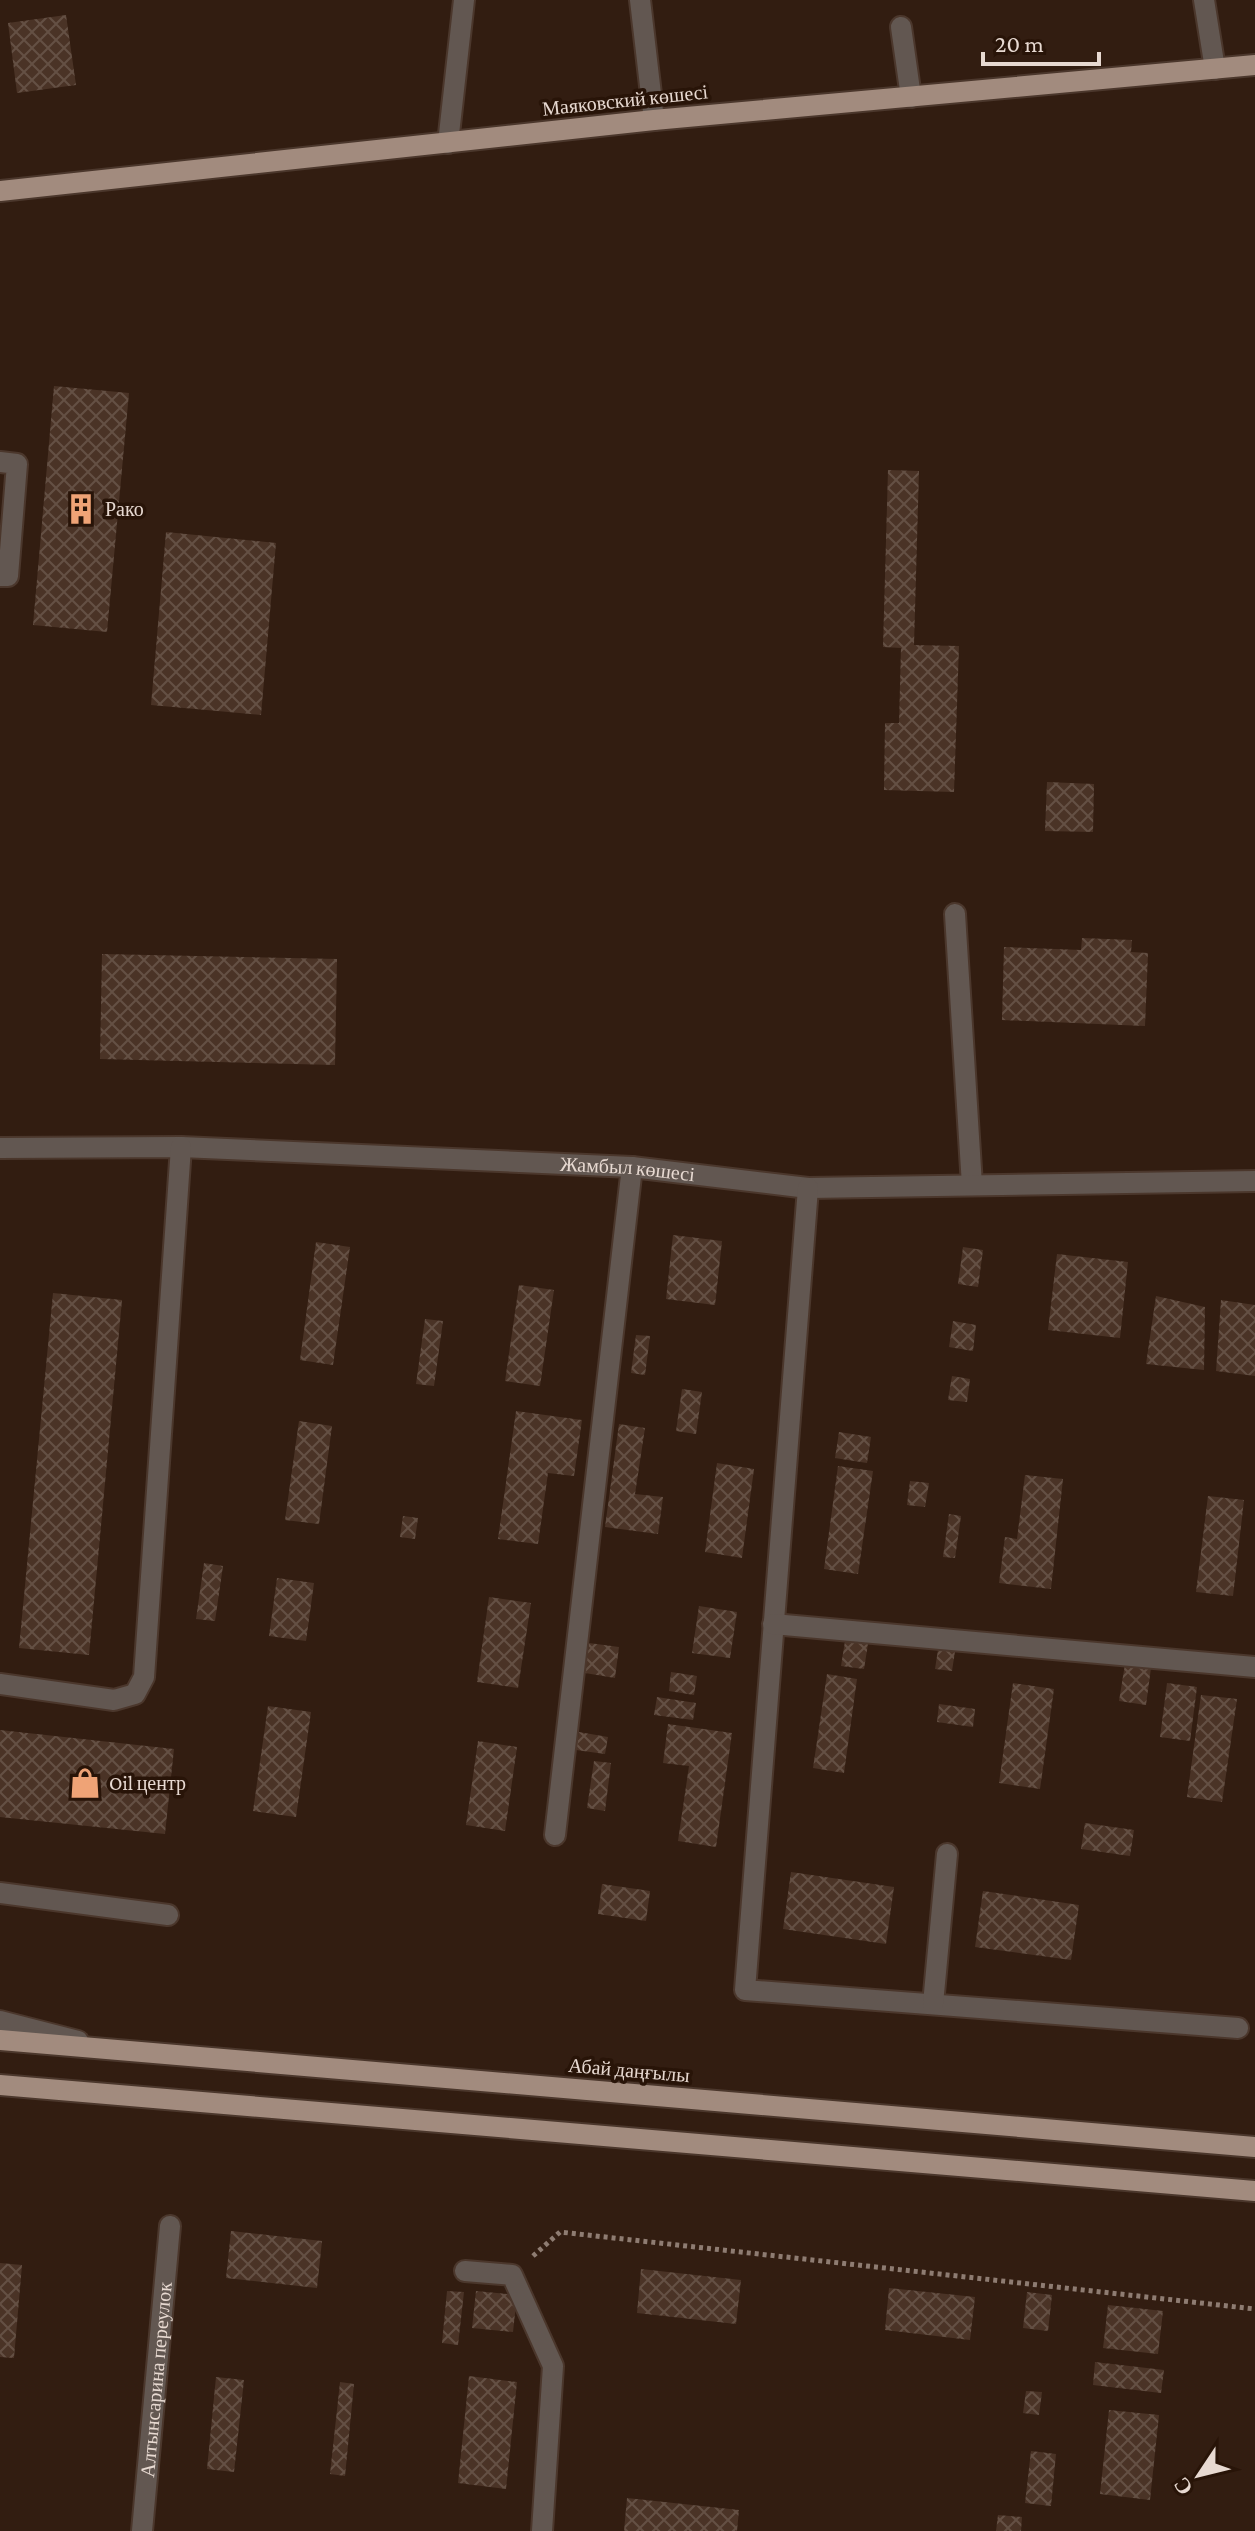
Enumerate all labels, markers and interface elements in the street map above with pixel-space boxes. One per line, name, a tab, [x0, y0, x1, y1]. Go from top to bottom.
scale bar	[983, 16, 1099, 66]
text: 20 m	[995, 30, 1044, 57]
street label: Маяковский көшесі	[541, 80, 709, 120]
building icon: Рако	[64, 492, 98, 526]
place label: Рако	[105, 498, 144, 520]
street label: Жамбыл көшесі	[559, 1153, 696, 1185]
shop icon: Oil центр	[68, 1766, 102, 1800]
place label: Oil центр	[109, 1772, 186, 1795]
street label: Абай даңғылы	[567, 2054, 691, 2087]
street label: Алтынсарина переулок	[136, 2281, 176, 2478]
north arrow	[1159, 2435, 1239, 2515]
text: С	[1168, 2473, 1198, 2500]

